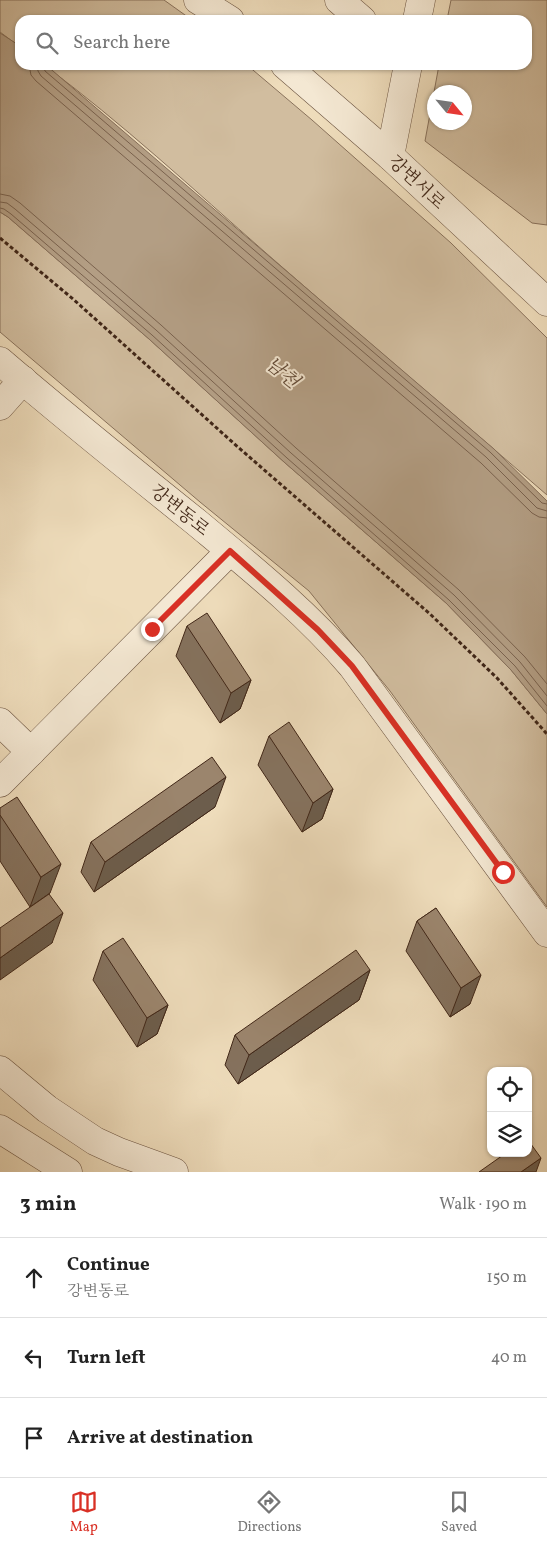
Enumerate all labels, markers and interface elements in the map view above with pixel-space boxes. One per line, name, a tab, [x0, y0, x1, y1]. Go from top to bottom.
search box	[15, 15, 532, 70]
icon: search	[33, 29, 61, 57]
text: Search here	[73, 30, 170, 56]
north arrow	[427, 85, 472, 130]
street label: 강변서로	[382, 150, 450, 216]
water label: 남천	[259, 352, 305, 396]
street label: 강변동로	[144, 480, 214, 543]
route end	[141, 618, 164, 641]
route start	[492, 861, 515, 884]
map controls	[487, 1067, 532, 1157]
button: locate	[487, 1067, 532, 1112]
button: layers	[487, 1112, 532, 1157]
text: 3 min	[20, 1190, 76, 1219]
text: Walk · 190 m	[439, 1194, 527, 1216]
text: Continue	[67, 1252, 150, 1278]
icon: ahead	[20, 1264, 48, 1292]
text: 150 m	[486, 1267, 527, 1289]
text: 강변동로	[67, 1281, 129, 1303]
icon: left	[20, 1344, 48, 1372]
text: Turn left	[67, 1345, 146, 1371]
text: 40 m	[491, 1347, 527, 1369]
icon: arrive	[20, 1424, 48, 1452]
text: Arrive at destination	[67, 1425, 253, 1451]
tab: Map	[70, 1488, 98, 1537]
tab: Directions	[237, 1488, 302, 1537]
tab: Saved	[441, 1488, 477, 1537]

